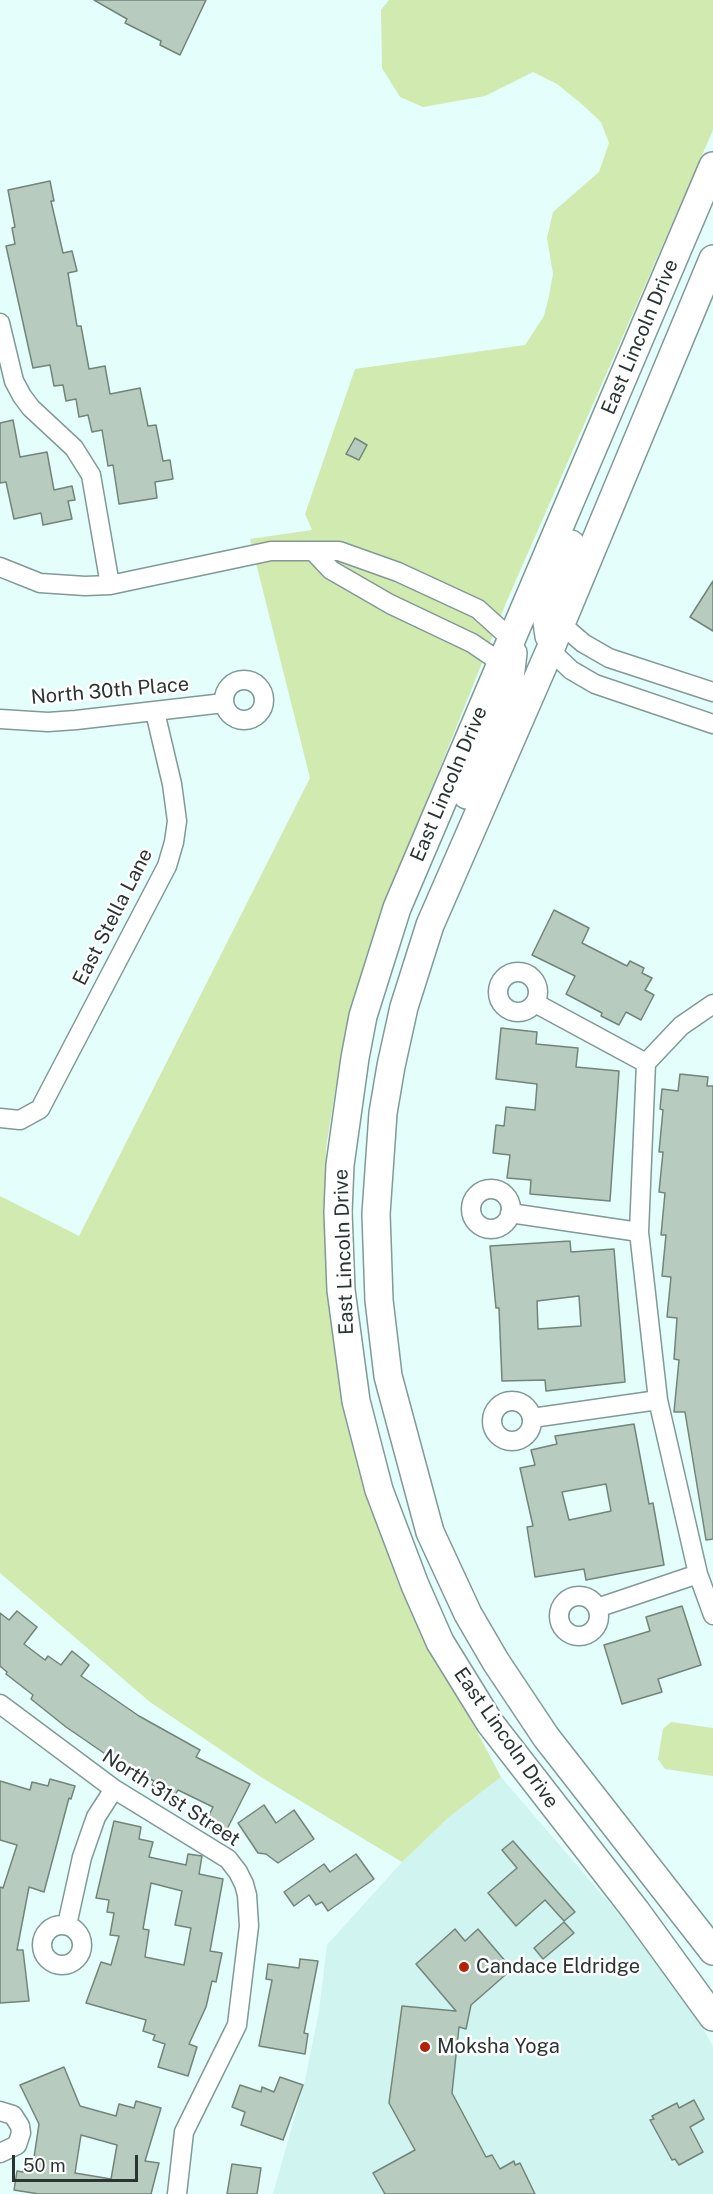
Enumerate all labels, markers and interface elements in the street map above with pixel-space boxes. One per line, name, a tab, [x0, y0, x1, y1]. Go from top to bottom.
street label: East Lincoln Drive	[596, 256, 684, 418]
street label: North 30th Place	[30, 672, 190, 710]
street label: East Lincoln Drive	[405, 703, 493, 865]
street label: East Stella Lane	[68, 845, 158, 989]
street label: East Lincoln Drive	[329, 1168, 359, 1336]
street label: East Lincoln Drive	[448, 1663, 564, 1813]
street label: North 31st Street	[98, 1744, 244, 1852]
place label: Candace Eldridge	[476, 1955, 640, 1979]
marker: Candace Eldridge	[457, 1960, 471, 1974]
place label: Moksha Yoga	[437, 2035, 560, 2059]
marker: Moksha Yoga	[418, 2040, 432, 2054]
scale bar	[15, 2143, 141, 2181]
text: 50 m	[23, 2155, 66, 2176]

